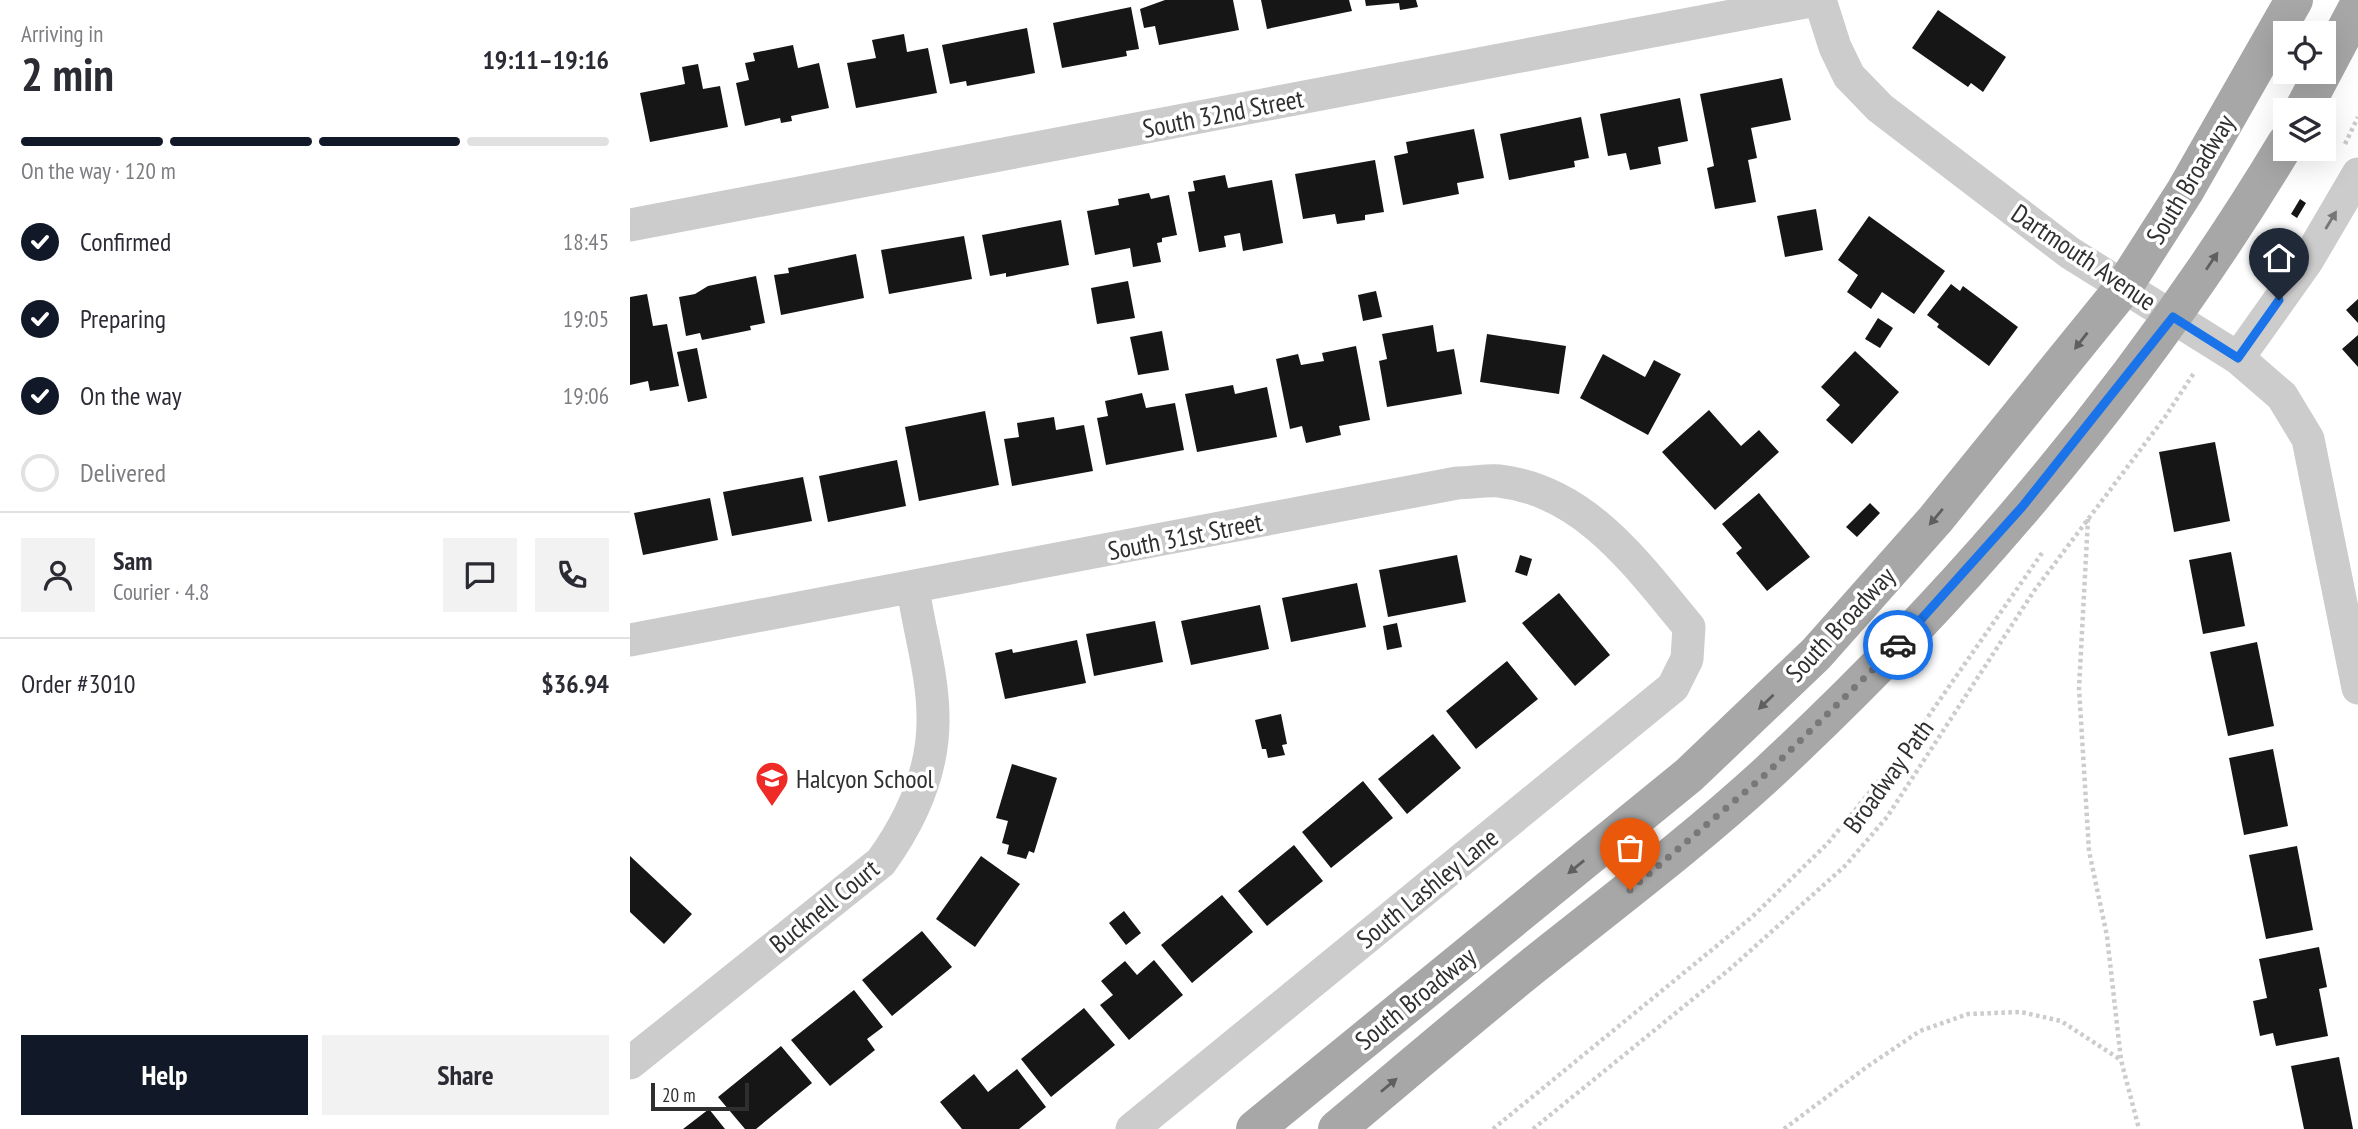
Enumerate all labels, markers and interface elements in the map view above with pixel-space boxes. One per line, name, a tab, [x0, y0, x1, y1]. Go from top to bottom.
text: Arriving in	[21, 19, 103, 48]
map controls	[2273, 21, 2336, 161]
button: locate	[2273, 21, 2336, 84]
text: 19:11–19:16	[482, 43, 609, 76]
text: 2 min	[21, 44, 114, 104]
street label: South 32nd Street	[1140, 81, 1306, 145]
button: layers	[2273, 98, 2336, 161]
street label: South Broadway	[2138, 108, 2242, 250]
text: On the way · 120 m	[21, 156, 176, 185]
street label: Dartmouth Avenue	[2005, 196, 2163, 318]
one-way arrow	[2325, 210, 2337, 229]
icon: check	[21, 223, 59, 261]
text: Confirmed	[80, 225, 171, 258]
text: 18:45	[563, 227, 609, 256]
pin	[2249, 228, 2309, 300]
icon: home	[2260, 239, 2298, 277]
one-way arrow	[2205, 252, 2219, 270]
icon: check	[21, 300, 59, 338]
text: Preparing	[80, 302, 166, 335]
text: 19:05	[563, 304, 609, 333]
one-way arrow	[2074, 332, 2088, 351]
icon: check	[21, 377, 59, 415]
text: On the way	[80, 379, 182, 412]
text: 19:06	[563, 381, 609, 410]
text: Delivered	[80, 456, 166, 489]
street label: South 31st Street	[1105, 505, 1265, 567]
one-way arrow	[1929, 508, 1944, 526]
button: person	[21, 538, 95, 612]
button: chat	[443, 538, 517, 612]
button: phone	[535, 538, 609, 612]
text: Sam	[113, 544, 152, 577]
street label: South Broadway	[1778, 559, 1902, 688]
text: Courier · 4.8	[113, 577, 209, 606]
courier	[1863, 610, 1933, 680]
icon: car	[1879, 626, 1917, 664]
text: Order #3010	[21, 667, 136, 700]
text: $36.94	[541, 667, 609, 700]
one-way arrow	[1758, 694, 1775, 710]
street label: Broadway Path	[1836, 713, 1940, 839]
school or university icon: Halcyon School	[753, 759, 791, 808]
place label: Halcyon School	[796, 762, 934, 795]
pin	[1600, 818, 1660, 890]
street label: South Lashley Lane	[1350, 821, 1504, 955]
icon: bag	[1611, 829, 1649, 867]
street label: Bucknell Court	[763, 852, 885, 960]
one-way arrow	[1567, 860, 1585, 875]
street label: South Broadway	[1348, 939, 1482, 1057]
button: Help	[21, 1035, 308, 1115]
button: Share	[322, 1035, 609, 1115]
one-way arrow	[1380, 1078, 1398, 1093]
scale bar	[651, 1080, 749, 1112]
text: 20 m	[662, 1083, 696, 1107]

